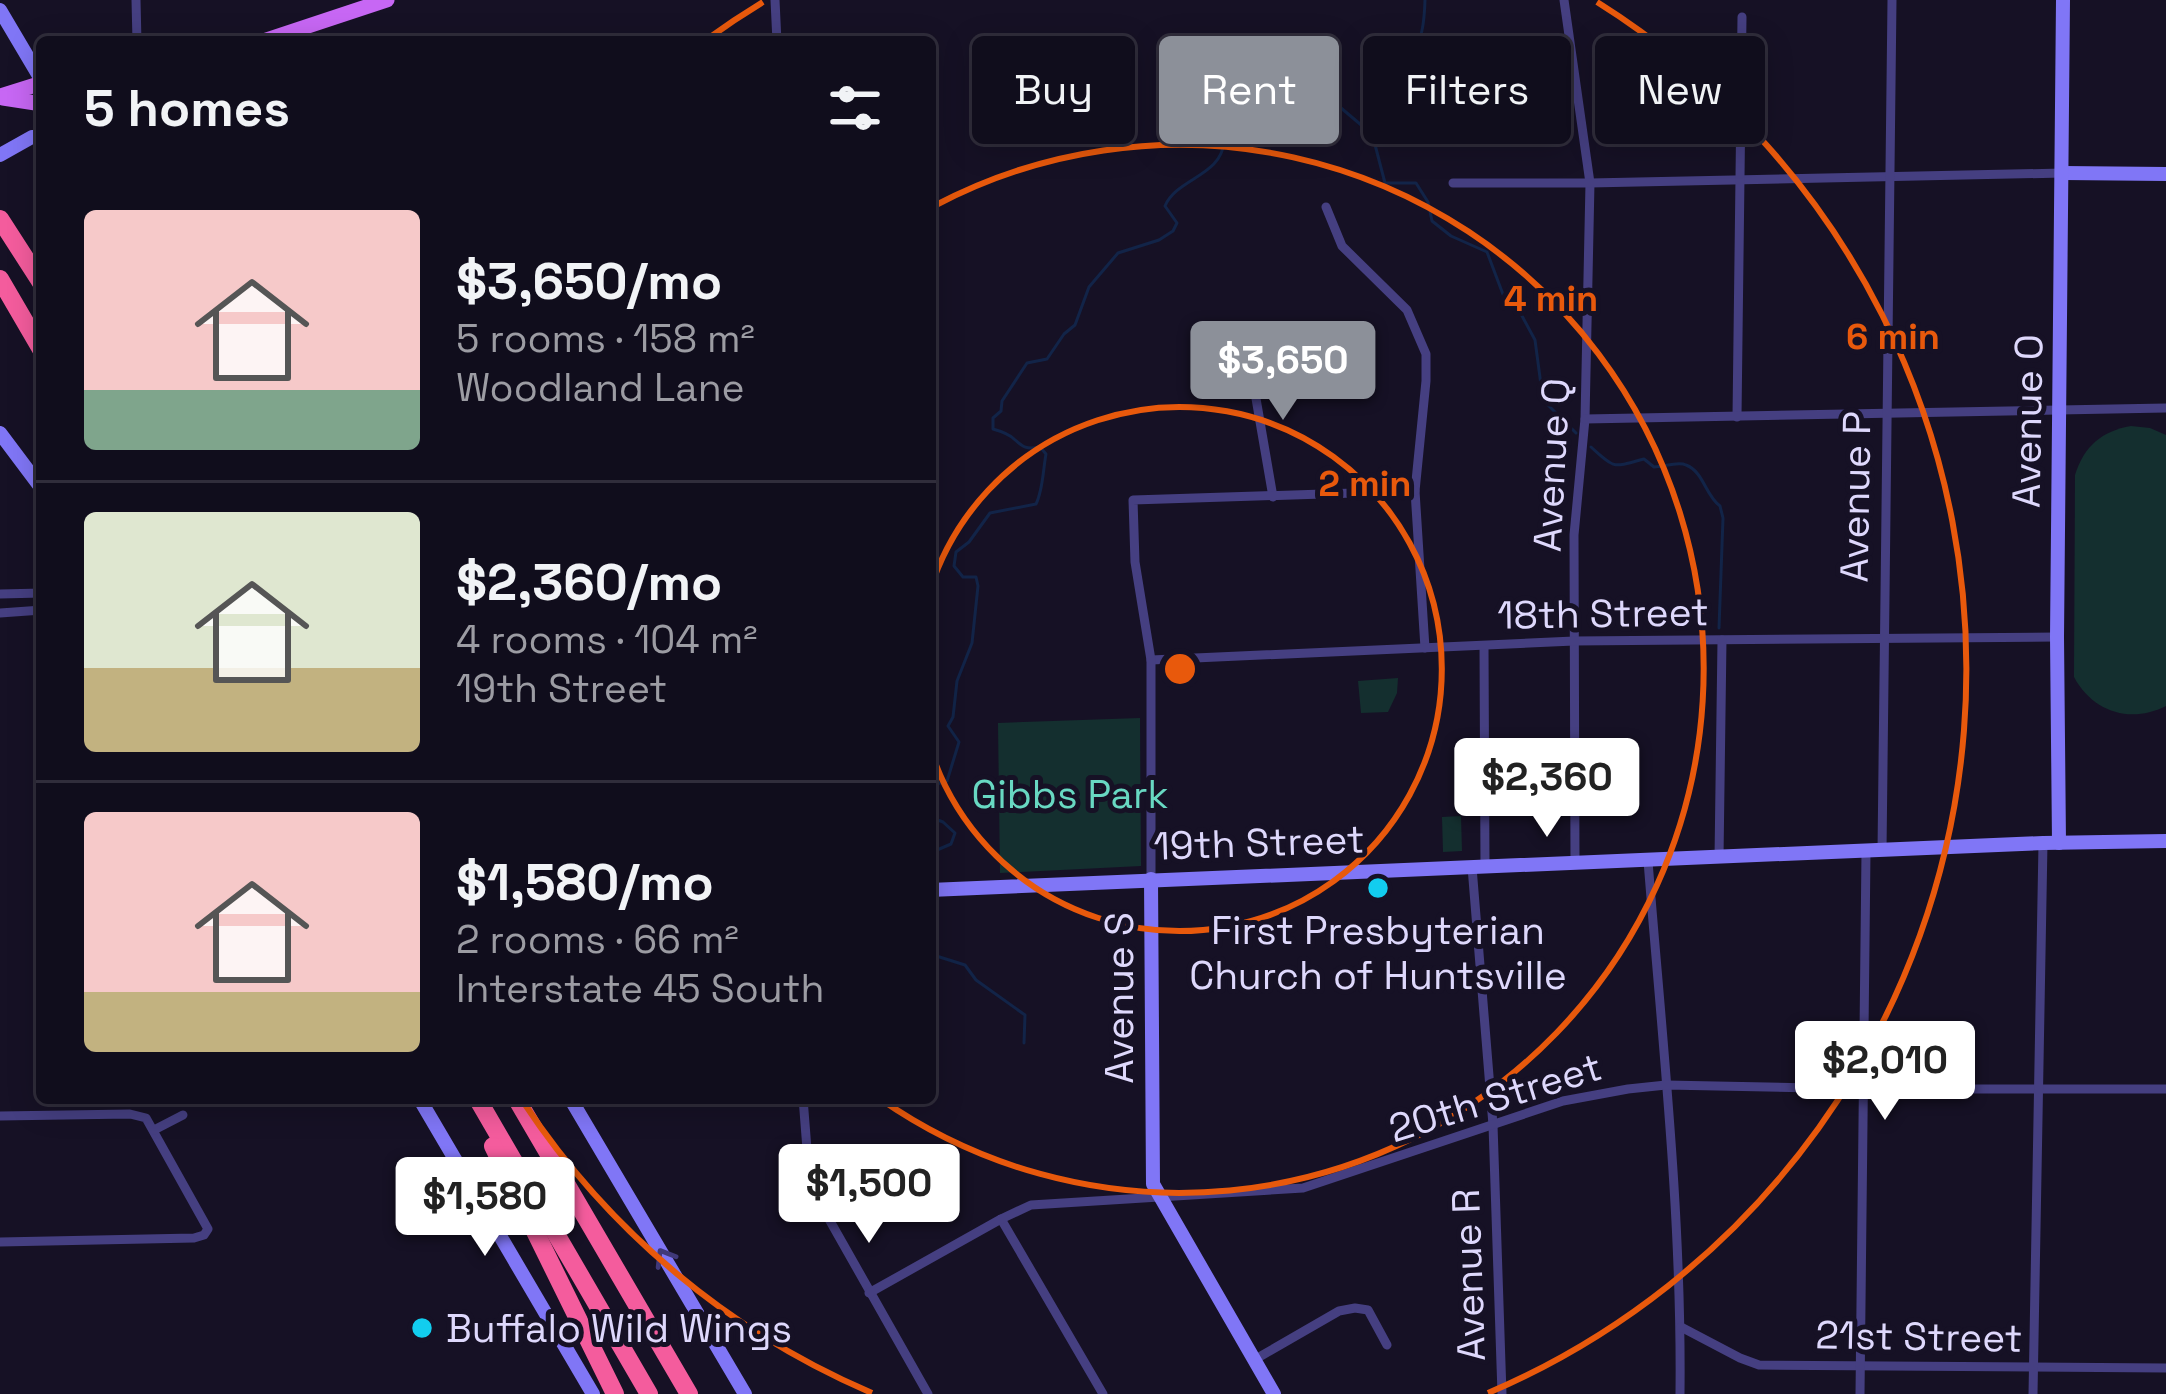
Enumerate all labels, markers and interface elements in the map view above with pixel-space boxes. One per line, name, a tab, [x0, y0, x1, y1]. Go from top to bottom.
chip: Buy	[972, 36, 1135, 144]
chip: Rent	[1159, 36, 1339, 144]
chip: Filters	[1363, 36, 1571, 144]
chip: New	[1595, 36, 1765, 144]
icon: filters	[822, 75, 888, 141]
text: 5 homes	[84, 76, 290, 141]
text: $3,650/mo	[456, 249, 722, 314]
icon: home	[180, 258, 324, 402]
text: 4 min	[1504, 276, 1598, 322]
text: 5 rooms · 158 m²	[456, 314, 755, 363]
text: 6 min	[1846, 314, 1940, 360]
pin: $3,650	[1185, 321, 1381, 423]
street label: Avenue O	[2001, 334, 2054, 508]
text: $3,650	[1217, 335, 1349, 384]
text: Woodland Lane	[456, 363, 745, 412]
street label: Avenue Q	[1522, 377, 1581, 553]
street label: Avenue P	[1830, 411, 1881, 583]
text: 2 min	[1318, 461, 1412, 507]
text: $2,360/mo	[456, 550, 722, 615]
icon: home	[180, 560, 324, 704]
street label: 18th Street	[1497, 587, 1709, 640]
text: 4 rooms · 104 m²	[456, 615, 758, 664]
centre of rings	[1159, 648, 1201, 690]
text: 19th Street	[456, 664, 667, 713]
pin: $2,360	[1449, 738, 1645, 840]
text: $2,360	[1481, 752, 1613, 801]
park label: Gibbs Park	[971, 770, 1169, 819]
street label: 19th Street	[1153, 814, 1365, 871]
text: $1,580/mo	[456, 850, 714, 915]
icon: home	[180, 860, 324, 1004]
marker: First Presbyterian Church of Huntsville	[1365, 875, 1391, 901]
place label: First Presbyterian Church of Huntsville	[1189, 906, 1567, 1000]
street label: Avenue S	[1095, 912, 1144, 1084]
text: 2 rooms · 66 m²	[456, 915, 739, 964]
text: Interstate 45 South	[456, 964, 824, 1013]
pin: $2,010	[1787, 1021, 1983, 1123]
text: $2,010	[1822, 1035, 1948, 1084]
street label: 20th Street	[1383, 1042, 1607, 1153]
pin: $1,500	[771, 1144, 967, 1246]
pin: $1,580	[387, 1157, 583, 1259]
text: $1,500	[806, 1158, 932, 1207]
text: $1,580	[423, 1171, 547, 1220]
street label: Avenue R	[1441, 1188, 1496, 1362]
one-way arrow	[656, 1248, 678, 1270]
place label: Buffalo Wild Wings	[446, 1304, 792, 1353]
street label: 21st Street	[1815, 1310, 2023, 1363]
marker: Buffalo Wild Wings	[409, 1315, 435, 1341]

